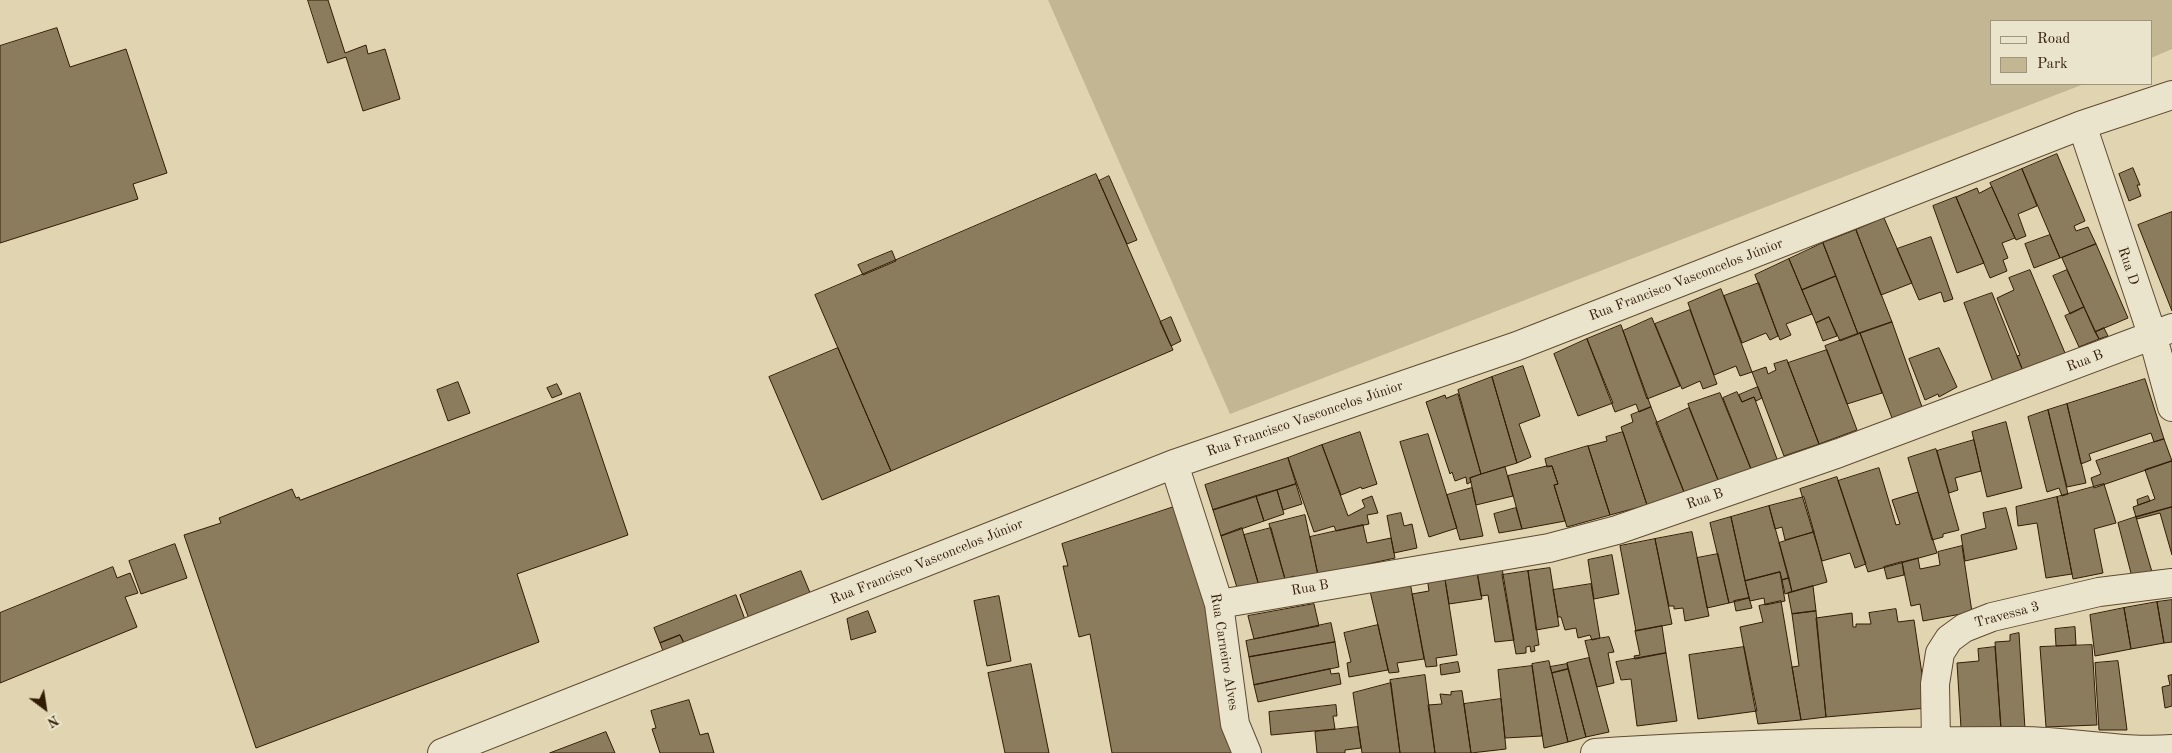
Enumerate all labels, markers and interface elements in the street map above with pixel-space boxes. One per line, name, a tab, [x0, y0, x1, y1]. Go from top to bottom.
legend	[1990, 20, 2152, 85]
text: Road	[2037, 32, 2070, 47]
text: Park	[2037, 57, 2068, 72]
street label: Rua Francisco Vasconcelos Júnior	[1587, 235, 1785, 325]
street label: Rua D	[2114, 245, 2142, 287]
street label: Rua B	[2064, 346, 2106, 376]
street label: Rua Francisco Vasconcelos Júnior	[1205, 377, 1405, 461]
street label: Rua B	[1684, 485, 1726, 513]
street label: Rua Francisco Vasconcelos Júnior	[828, 516, 1026, 608]
street label: Rua B	[1290, 576, 1330, 600]
street label: Rua Carneiro Alves	[1206, 592, 1242, 712]
street label: Travessa 3	[1973, 598, 2041, 632]
north arrow	[20, 683, 70, 733]
text: N	[45, 712, 61, 730]

